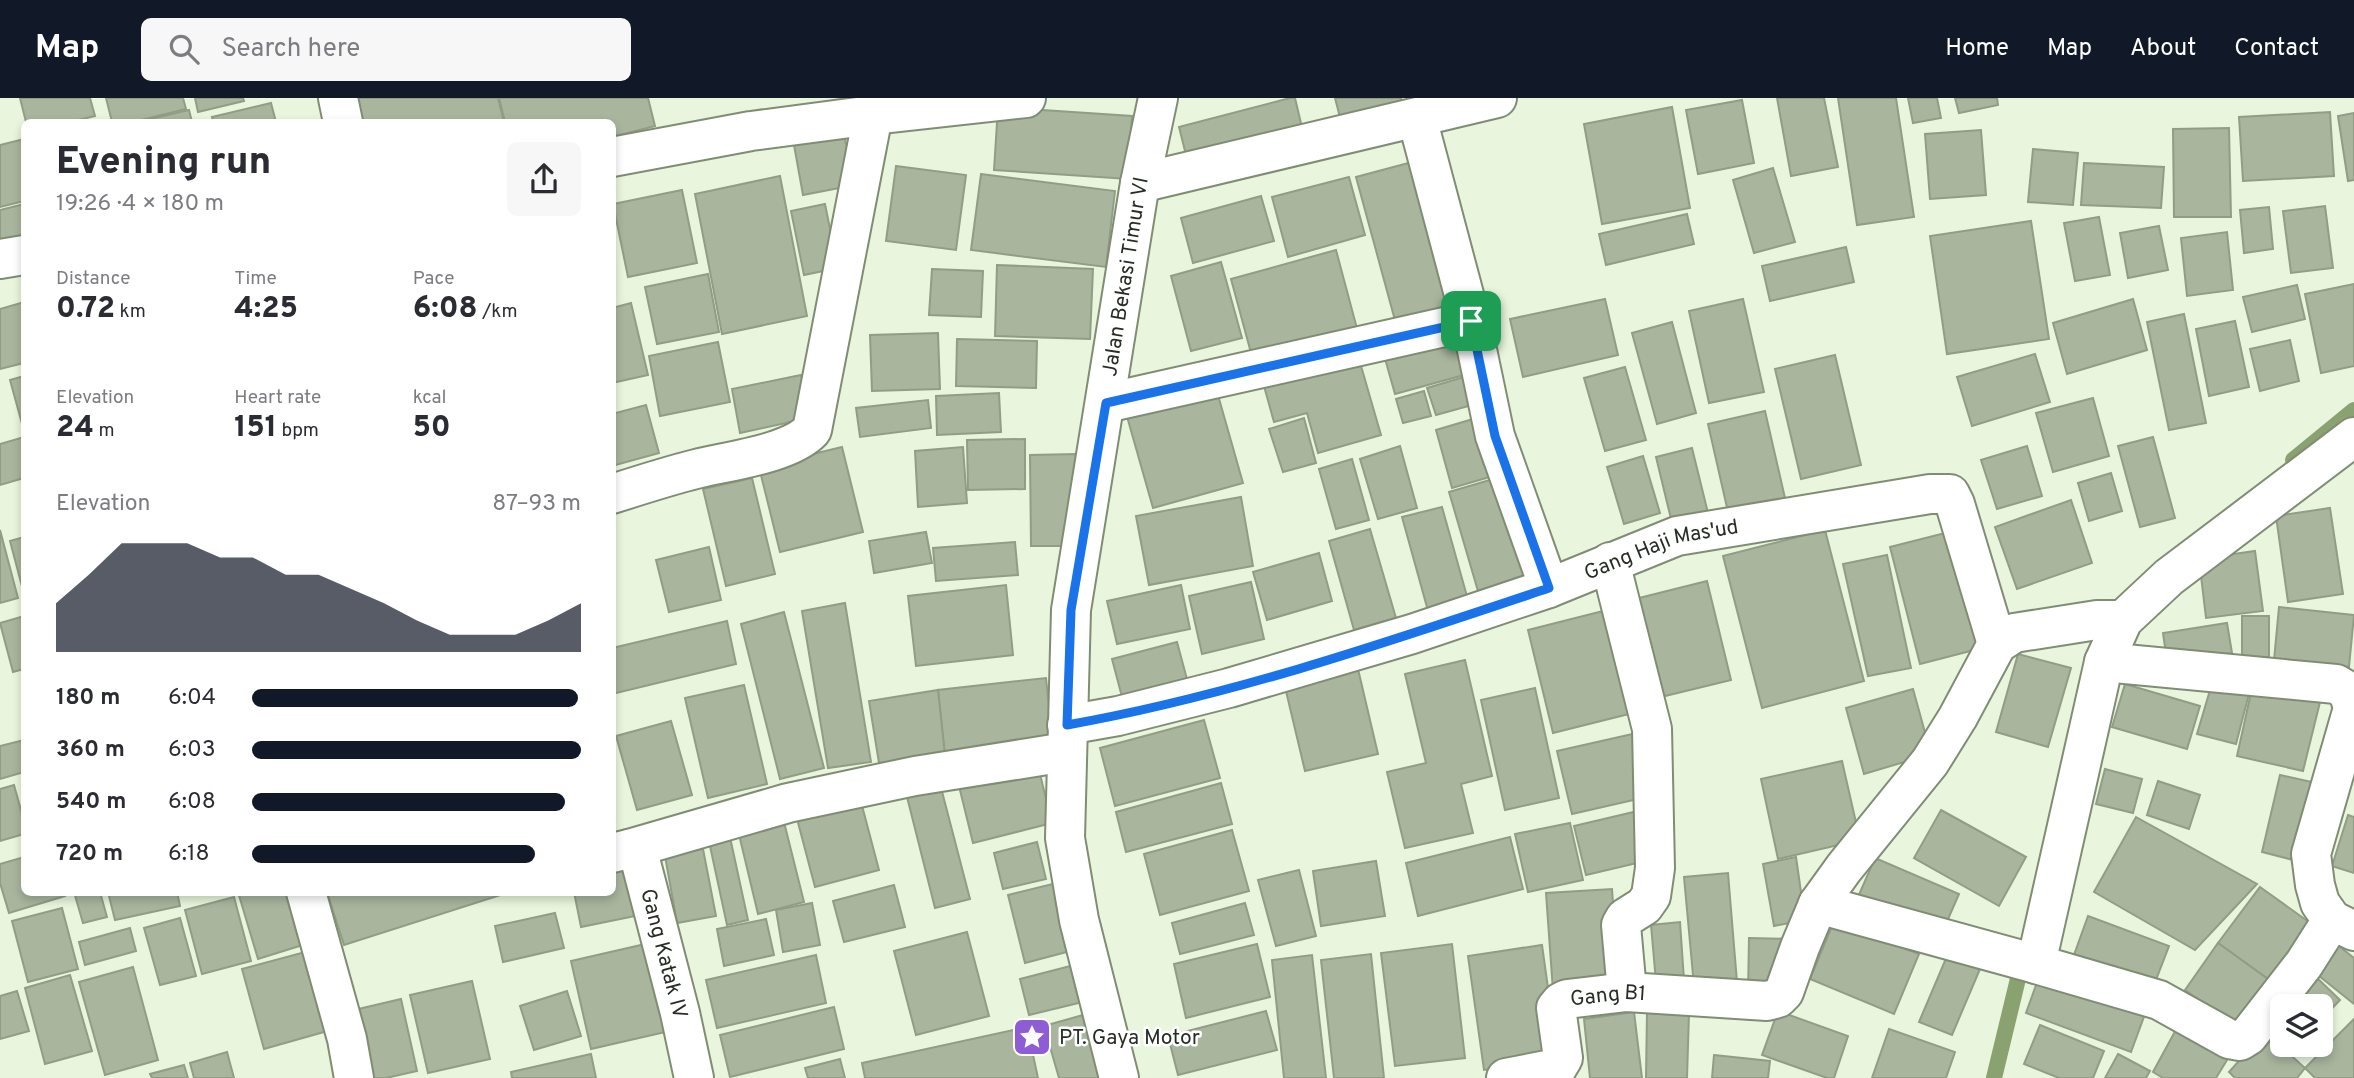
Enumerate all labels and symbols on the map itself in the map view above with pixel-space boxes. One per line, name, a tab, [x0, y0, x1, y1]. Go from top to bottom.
street label: Jalan Bekasi Timur VI	[1097, 175, 1156, 379]
pin	[1441, 291, 1501, 351]
street label: Gang Haji Mas'ud	[1580, 514, 1741, 587]
street label: Gang Katak IV	[633, 886, 693, 1022]
street label: Gang B1	[1569, 980, 1647, 1014]
place icon: PT. Gaya Motor	[1011, 1016, 1053, 1058]
place label: PT. Gaya Motor	[1059, 1025, 1200, 1052]

